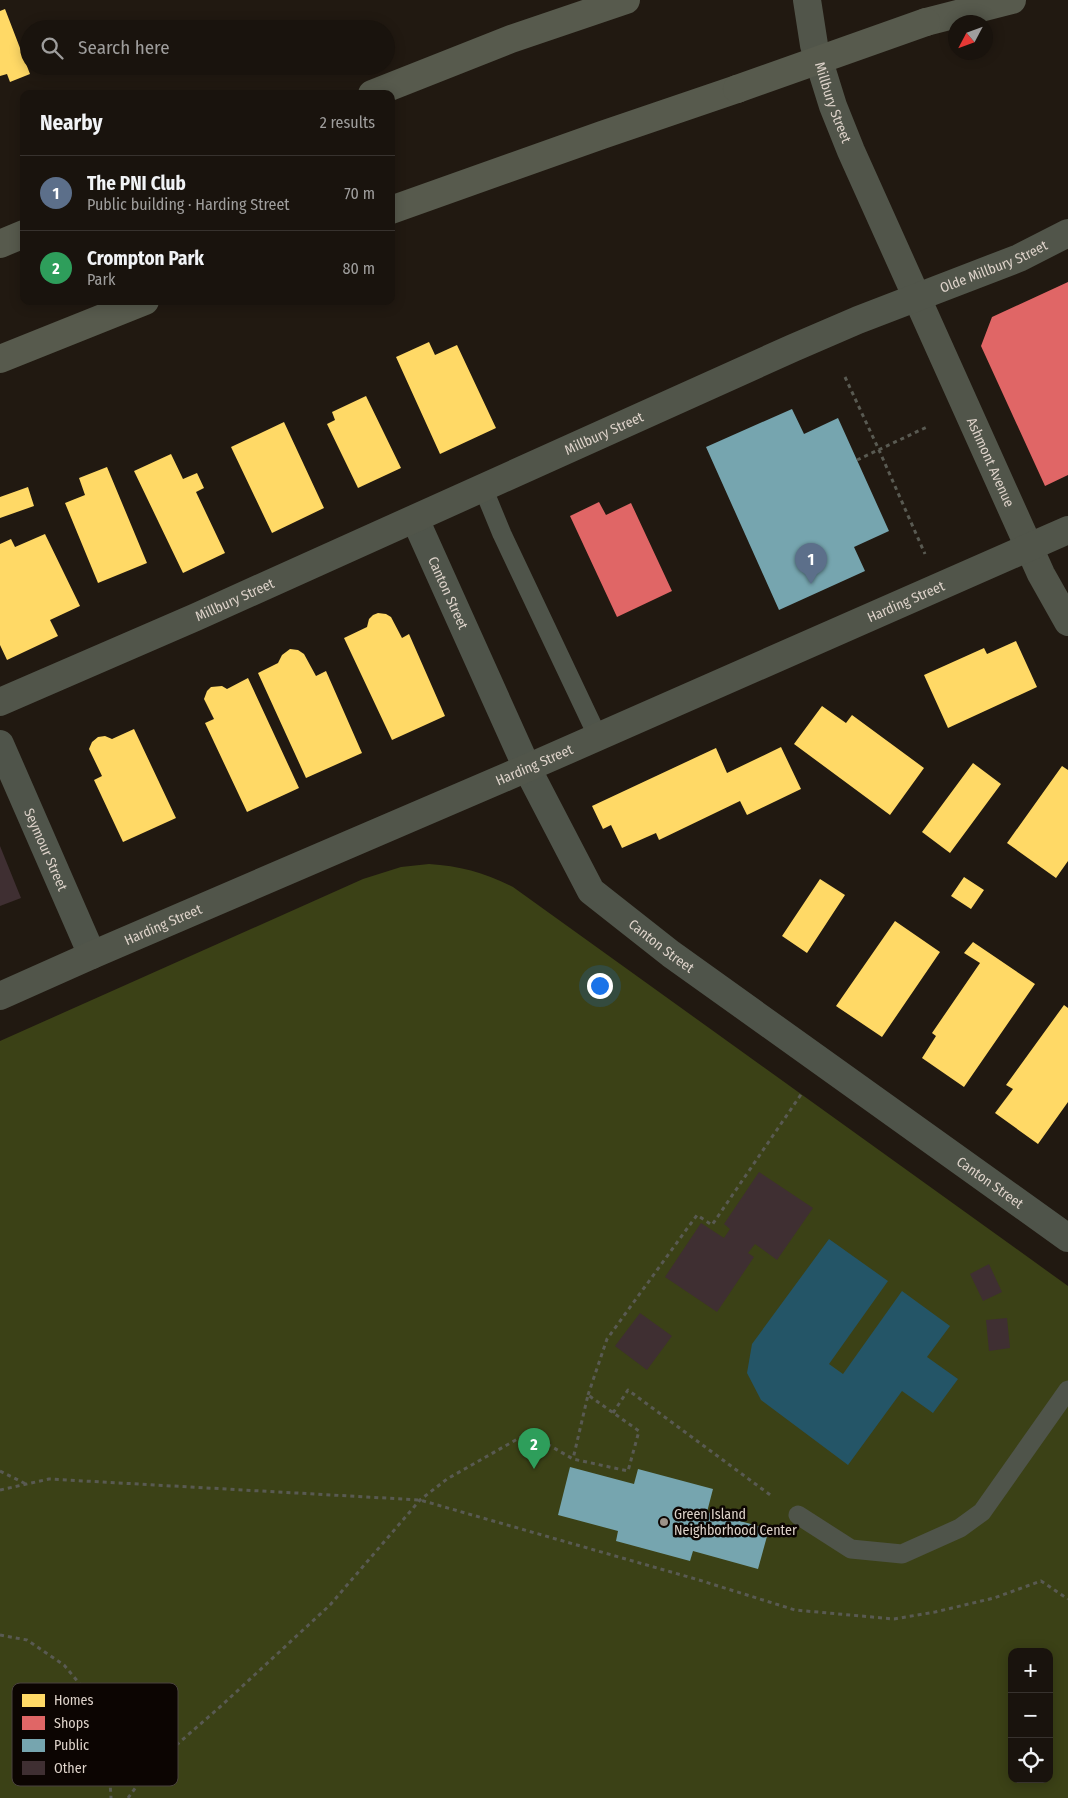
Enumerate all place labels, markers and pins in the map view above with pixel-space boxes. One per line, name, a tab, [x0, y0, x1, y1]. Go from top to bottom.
pin: 1	[795, 543, 827, 584]
pin: 2	[518, 1428, 550, 1469]
place label: Green Island Neighborhood Center	[674, 1506, 797, 1539]
marker: Green Island Neighborhood Center	[658, 1516, 670, 1528]

